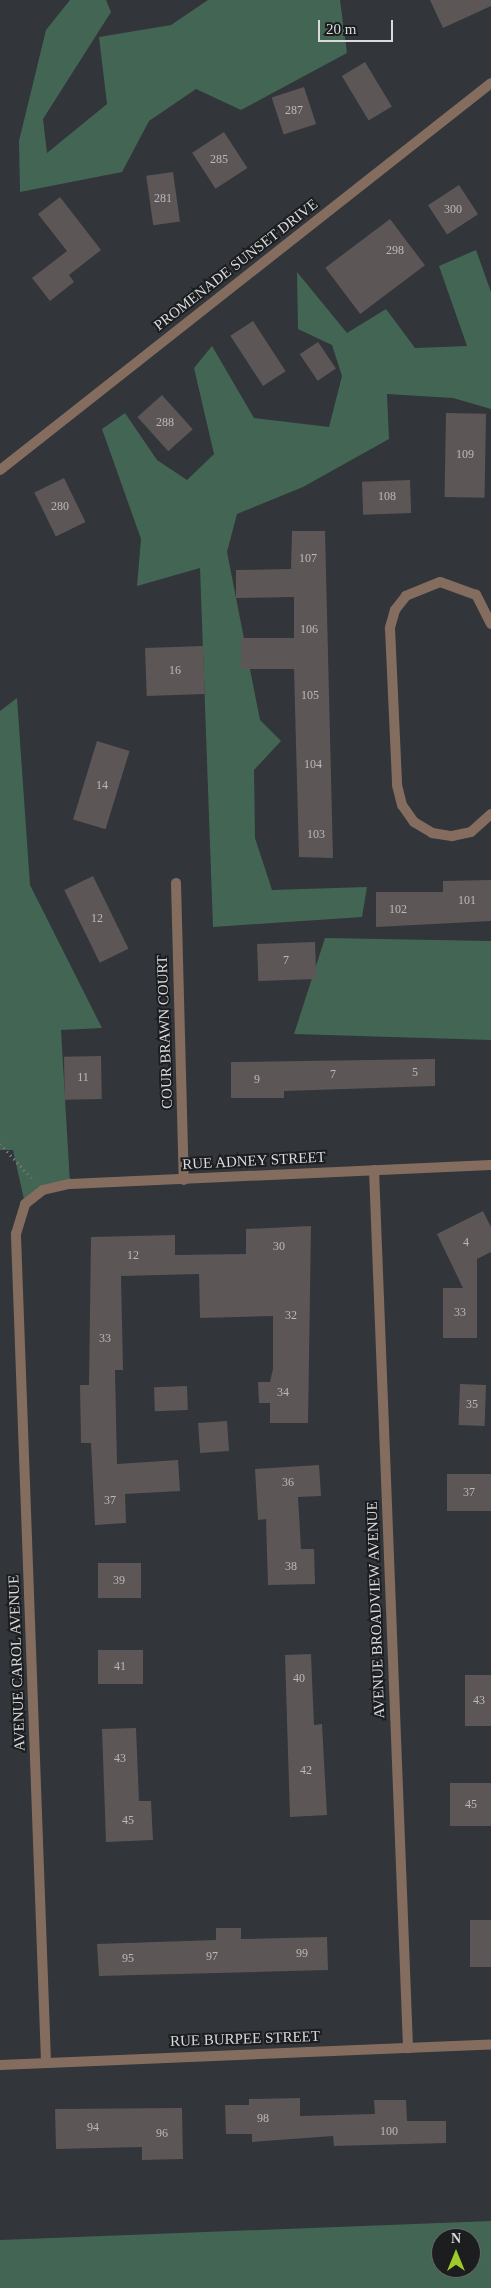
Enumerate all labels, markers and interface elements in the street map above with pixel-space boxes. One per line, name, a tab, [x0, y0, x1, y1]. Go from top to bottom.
scale bar	[321, 10, 396, 42]
text: 20 m	[326, 21, 356, 37]
house number: 287	[285, 104, 303, 118]
house number: 285	[210, 153, 228, 167]
house number: 281	[154, 192, 172, 206]
street label: PROMENADE SUNSET DRIVE	[150, 195, 322, 335]
house number: 300	[444, 203, 462, 217]
house number: 298	[386, 244, 404, 258]
house number: 288	[156, 416, 174, 430]
house number: 109	[456, 448, 474, 462]
house number: 108	[378, 490, 396, 504]
house number: 280	[51, 500, 69, 514]
house number: 107	[299, 552, 317, 566]
house number: 106	[300, 623, 318, 637]
house number: 16	[169, 664, 181, 678]
house number: 105	[301, 689, 319, 703]
house number: 104	[304, 758, 322, 772]
house number: 14	[96, 779, 108, 793]
house number: 103	[307, 828, 325, 842]
house number: 101	[458, 894, 476, 908]
house number: 102	[389, 903, 407, 917]
house number: 12	[91, 912, 103, 926]
house number: 7	[283, 954, 289, 968]
street label: COUR BRAWN COURT	[153, 955, 177, 1109]
house number: 5	[412, 1066, 418, 1080]
house number: 7	[330, 1068, 336, 1082]
house number: 11	[77, 1071, 89, 1085]
house number: 9	[254, 1073, 260, 1087]
street label: RUE ADNEY STREET	[181, 1148, 327, 1174]
house number: 4	[463, 1236, 469, 1250]
house number: 30	[273, 1240, 285, 1254]
house number: 12	[127, 1249, 139, 1263]
house number: 33	[454, 1306, 466, 1320]
house number: 32	[285, 1309, 297, 1323]
house number: 33	[99, 1332, 111, 1346]
house number: 34	[277, 1386, 289, 1400]
house number: 35	[466, 1398, 478, 1412]
house number: 36	[282, 1476, 294, 1490]
house number: 37	[463, 1486, 475, 1500]
house number: 37	[104, 1494, 116, 1508]
street label: AVENUE BROADVIEW AVENUE	[363, 1500, 389, 1720]
house number: 38	[285, 1560, 297, 1574]
street label: AVENUE CAROL AVENUE	[5, 1574, 29, 1752]
house number: 39	[113, 1574, 125, 1588]
house number: 41	[114, 1660, 126, 1674]
house number: 40	[293, 1672, 305, 1686]
house number: 43	[473, 1694, 485, 1708]
house number: 43	[114, 1752, 126, 1766]
house number: 42	[300, 1764, 312, 1778]
house number: 45	[465, 1798, 477, 1812]
house number: 45	[122, 1814, 134, 1828]
house number: 99	[296, 1947, 308, 1961]
house number: 97	[206, 1950, 218, 1964]
house number: 95	[122, 1952, 134, 1966]
street label: RUE BURPEE STREET	[170, 2027, 320, 2051]
house number: 98	[257, 2112, 269, 2126]
house number: 94	[87, 2121, 99, 2135]
house number: 100	[380, 2125, 398, 2139]
house number: 96	[156, 2127, 168, 2141]
north arrow	[431, 2228, 481, 2278]
text: N	[451, 2231, 461, 2246]

